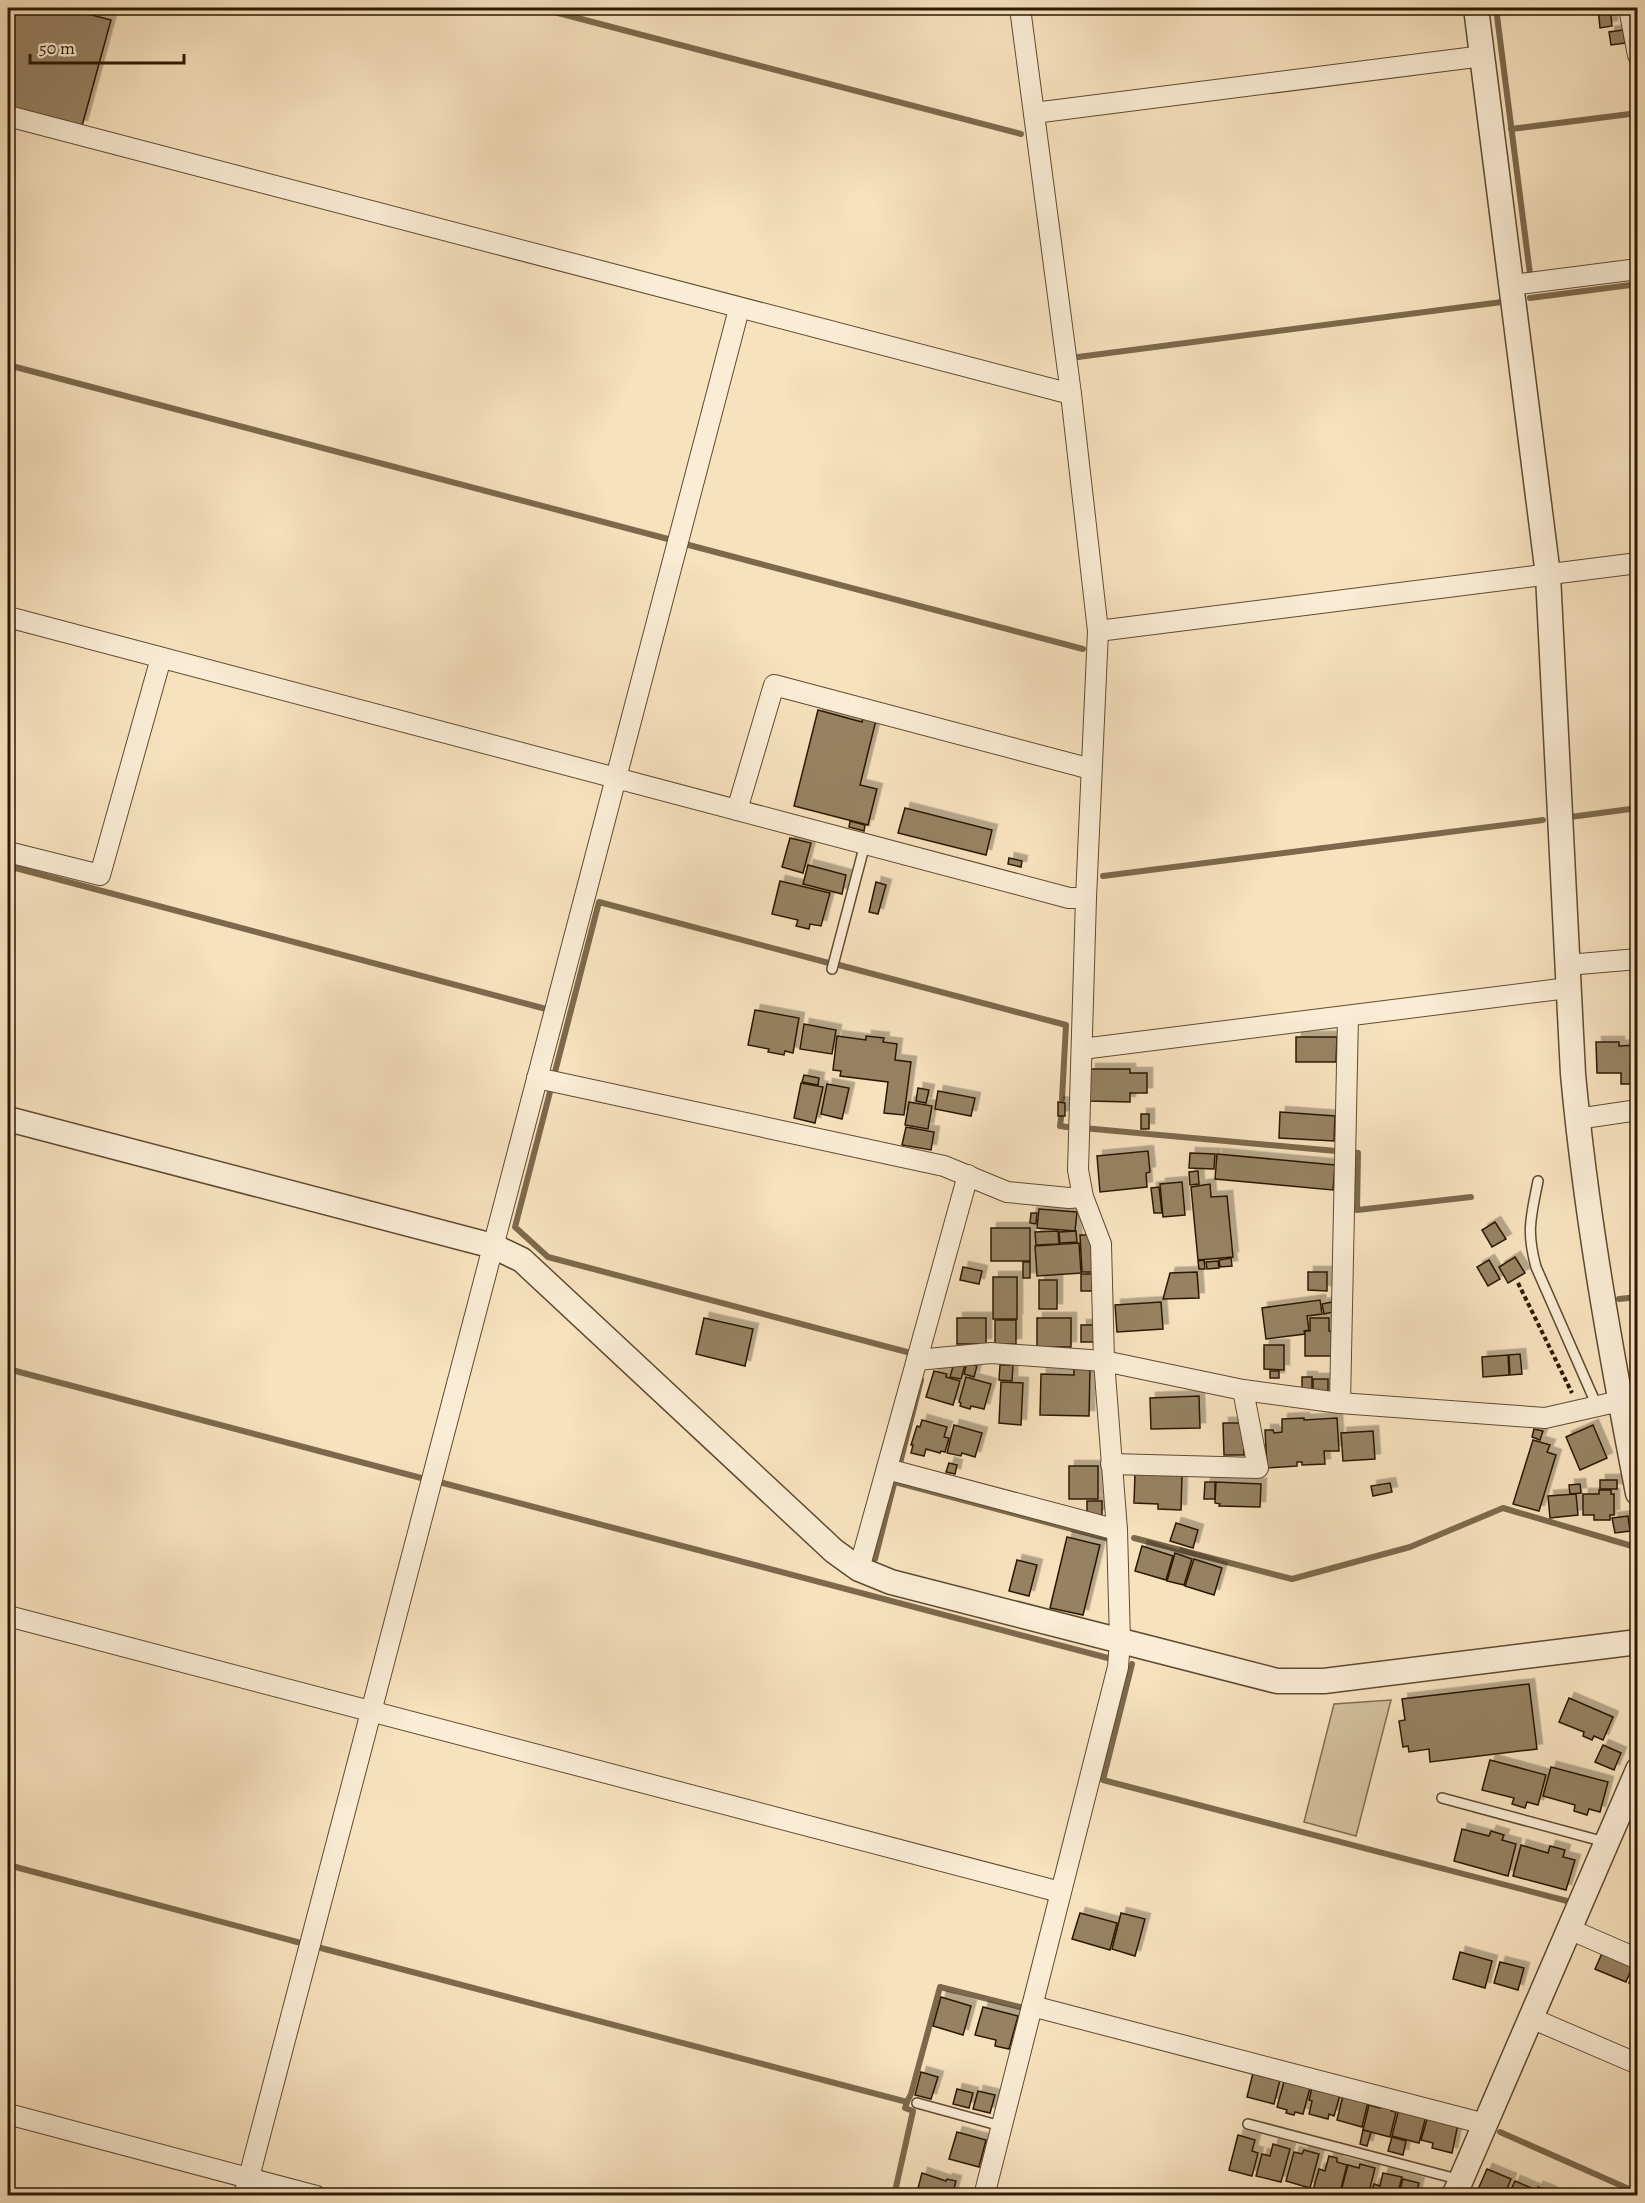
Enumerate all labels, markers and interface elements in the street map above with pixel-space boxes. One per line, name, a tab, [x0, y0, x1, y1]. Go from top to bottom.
scale bar	[30, 27, 184, 65]
text: 50 m	[39, 36, 75, 60]

